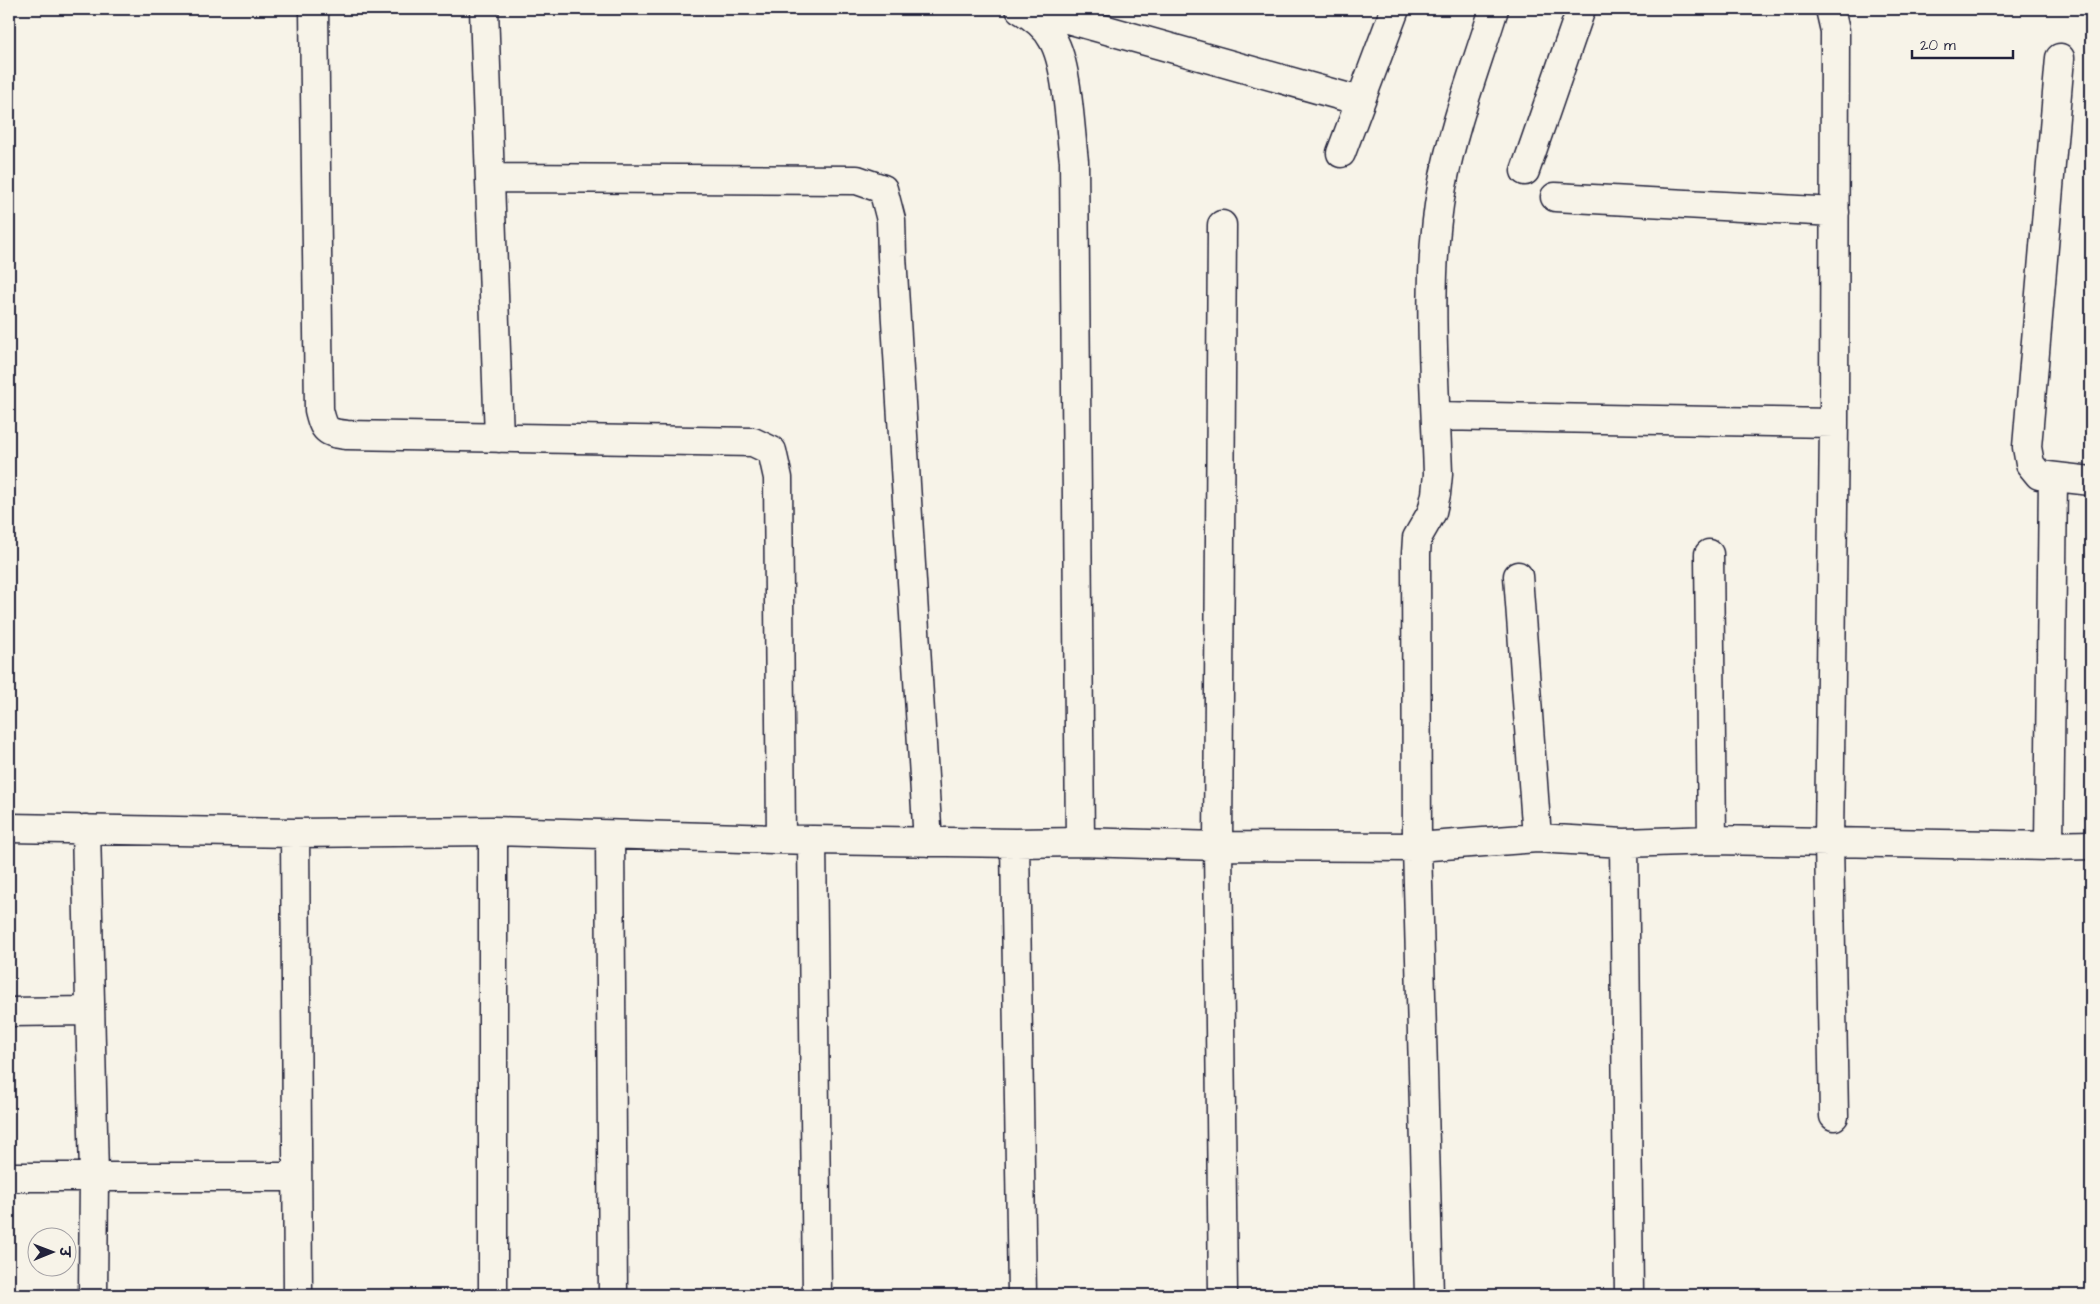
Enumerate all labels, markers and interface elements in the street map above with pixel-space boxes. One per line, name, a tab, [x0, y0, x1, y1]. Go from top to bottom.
scale bar	[1912, 28, 2014, 60]
text: 20 m	[1920, 35, 1956, 56]
north arrow	[28, 1226, 78, 1276]
text: उ	[54, 1245, 74, 1258]

